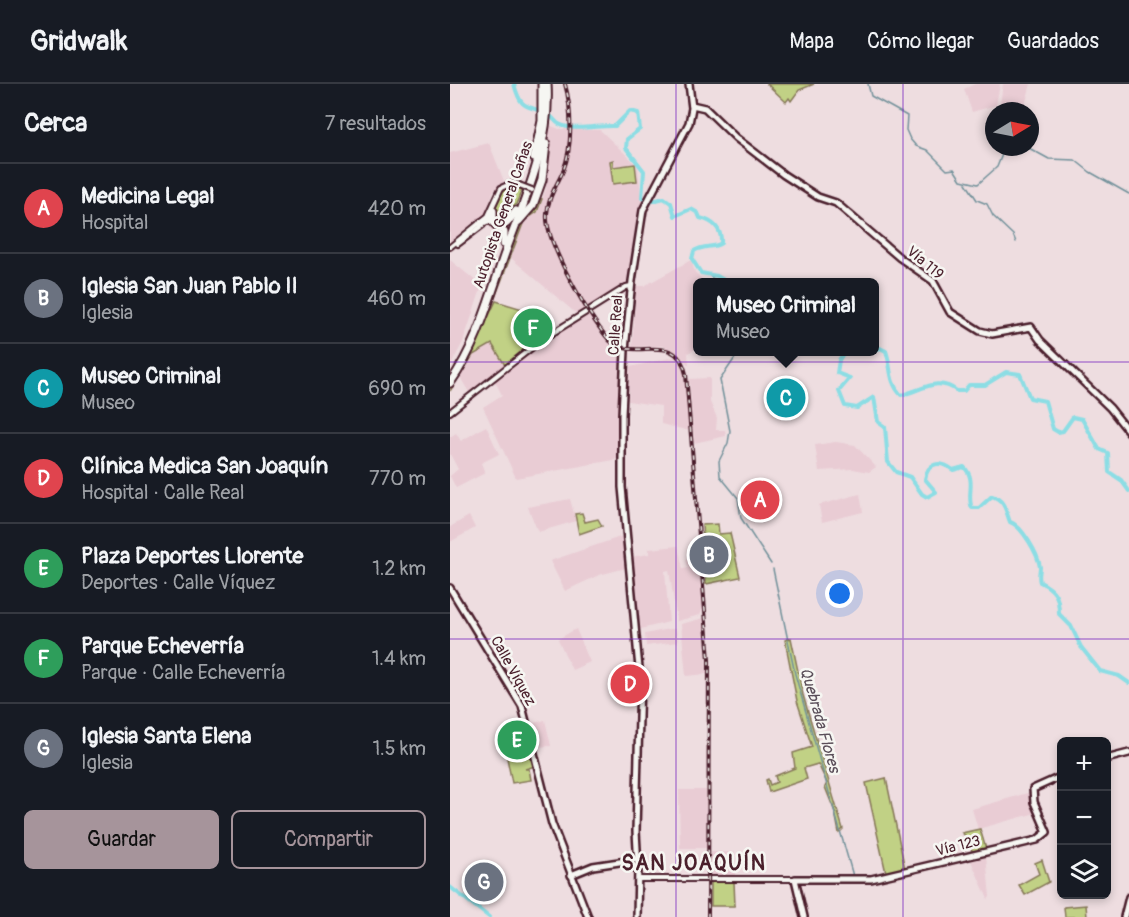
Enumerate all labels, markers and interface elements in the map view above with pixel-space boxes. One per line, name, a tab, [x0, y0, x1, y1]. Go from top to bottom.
text: Gridwalk	[30, 24, 128, 59]
text: Mapa	[789, 28, 834, 55]
text: Cómo llegar	[867, 28, 974, 55]
text: Guardados	[1007, 28, 1099, 55]
north arrow	[985, 102, 1039, 156]
text: Cerca	[24, 107, 87, 139]
text: 7 resultados	[325, 111, 426, 136]
street label: Autopista General Cañas	[469, 139, 537, 291]
text: Medicina Legal	[81, 182, 215, 210]
text: A	[37, 196, 50, 221]
text: 420 m	[367, 196, 426, 221]
text: Hospital	[81, 210, 148, 235]
street label: Vía 119	[902, 242, 948, 284]
text: Iglesia San Juan Pablo II	[81, 272, 298, 300]
popup	[693, 278, 879, 356]
text: B	[38, 286, 49, 311]
text: 460 m	[367, 286, 426, 311]
text: Museo Criminal	[716, 291, 856, 319]
street label: Calle Real	[604, 294, 628, 356]
text: Iglesia	[81, 300, 133, 325]
pin: F	[514, 306, 553, 350]
text: Museo	[716, 319, 770, 344]
text: Museo Criminal	[81, 362, 221, 390]
text: C	[37, 376, 50, 401]
text: 690 m	[368, 376, 426, 401]
pin: C	[766, 376, 806, 420]
text: Museo	[81, 390, 135, 415]
text: Clínica Medica San Joaquín	[81, 452, 328, 480]
text: D	[37, 466, 50, 491]
text: 770 m	[369, 466, 426, 491]
pin: A	[740, 478, 780, 522]
text: Hospital · Calle Real	[81, 480, 244, 505]
pin: B	[690, 532, 728, 578]
text: Plaza Deportes Llorente	[81, 542, 303, 570]
text: E	[38, 556, 49, 581]
text: 1.2 km	[372, 556, 426, 581]
text: Deportes · Calle Víquez	[81, 570, 275, 595]
your location	[825, 579, 854, 608]
text: Parque Echeverría	[81, 632, 244, 660]
street label: Calle Víquez	[486, 633, 540, 709]
text: F	[37, 646, 50, 671]
text: 1.4 km	[372, 646, 426, 671]
text: Parque · Calle Echeverría	[81, 660, 285, 685]
pin: D	[610, 662, 650, 706]
water label: Quebrada Flores	[796, 665, 845, 776]
pin: E	[498, 718, 536, 762]
text: Iglesia Santa Elena	[81, 722, 251, 750]
text: G	[37, 736, 50, 761]
text: 1.5 km	[373, 736, 426, 761]
map controls	[1057, 737, 1111, 899]
button: +	[1057, 737, 1111, 791]
text: Iglesia	[81, 750, 133, 775]
button: −	[1057, 791, 1111, 845]
button: Guardar	[24, 810, 219, 869]
button: Compartir	[231, 810, 426, 869]
street label: Vía 123	[934, 831, 982, 861]
button: layers	[1057, 845, 1111, 899]
district label: SAN JOAQUÍN	[621, 849, 767, 877]
pin: G	[465, 860, 504, 904]

